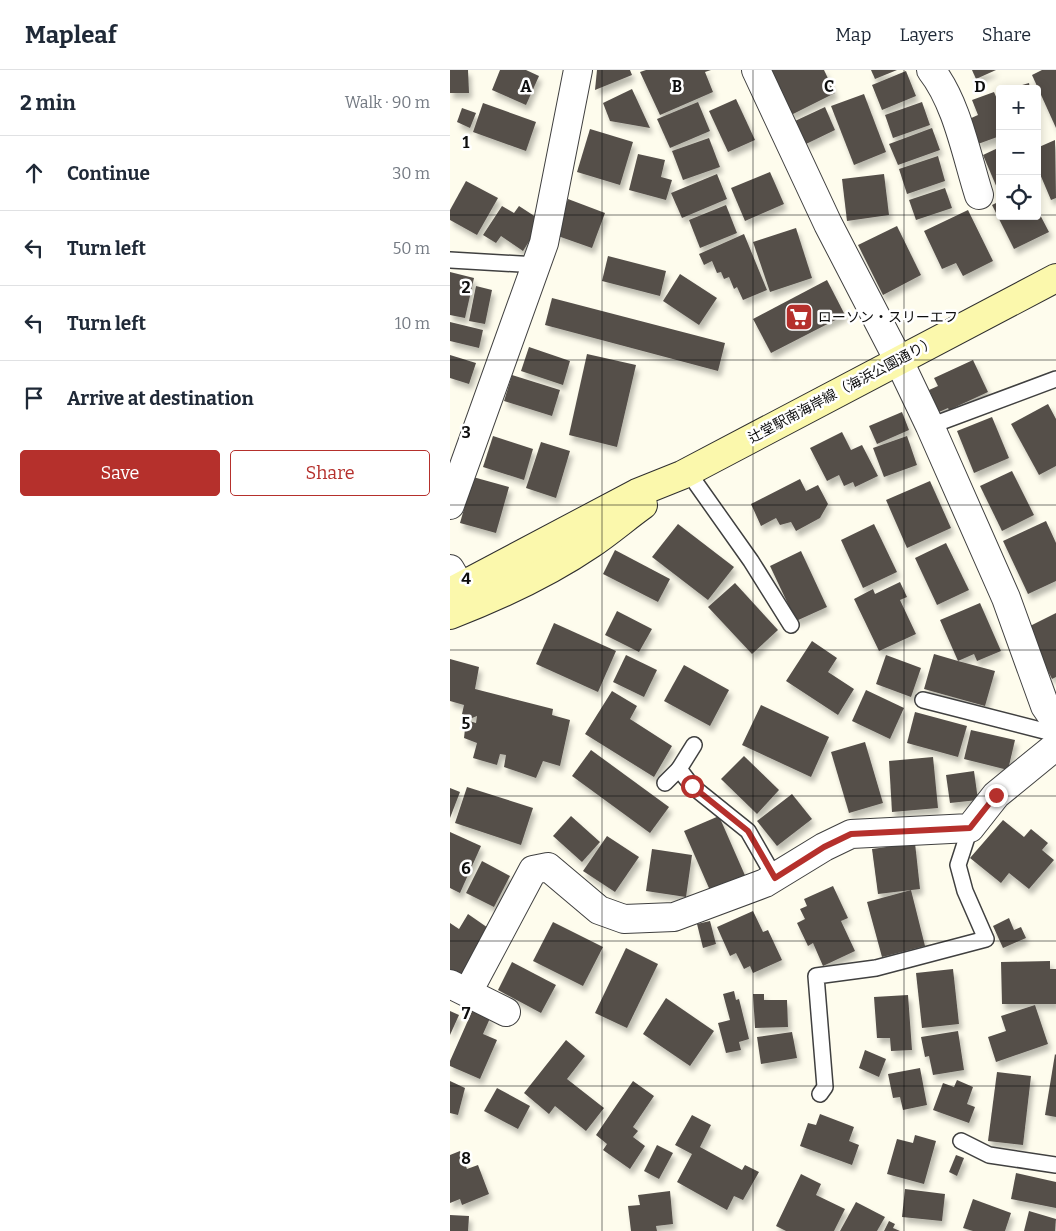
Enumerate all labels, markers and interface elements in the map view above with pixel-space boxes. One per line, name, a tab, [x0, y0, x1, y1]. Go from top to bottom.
text: Mapleaf	[25, 21, 117, 49]
text: Map	[835, 24, 871, 46]
text: Layers	[899, 24, 954, 46]
text: Share	[982, 24, 1031, 46]
text: A	[520, 77, 532, 96]
text: B	[672, 77, 682, 96]
text: C	[824, 77, 834, 96]
text: D	[974, 77, 986, 96]
map controls	[996, 85, 1041, 220]
button: +	[996, 85, 1041, 130]
text: 2 min	[20, 90, 76, 116]
text: Walk · 90 m	[345, 93, 430, 112]
button: −	[996, 130, 1041, 175]
text: 1	[463, 133, 470, 152]
icon: ahead	[20, 159, 48, 187]
text: Continue	[67, 162, 150, 185]
text: 30 m	[392, 164, 430, 183]
button: locate	[996, 175, 1041, 220]
icon: left	[20, 234, 48, 262]
text: Turn left	[67, 237, 146, 260]
text: 50 m	[393, 239, 430, 258]
text: 2	[461, 278, 471, 297]
supermarket icon: ローソン・スリーエフ	[784, 302, 814, 332]
icon: left	[20, 309, 48, 337]
place label: ローソン・スリーエフ	[818, 309, 958, 326]
text: Turn left	[67, 312, 146, 335]
text: 10 m	[395, 314, 430, 333]
street label: 辻堂駅南海岸線（海浜公園通り）	[745, 333, 939, 447]
icon: arrive	[20, 384, 48, 412]
text: Arrive at destination	[67, 387, 254, 410]
text: 3	[461, 423, 471, 442]
button: Save	[20, 450, 220, 496]
button: Share	[230, 450, 430, 496]
text: 4	[461, 569, 471, 588]
text: 5	[462, 714, 471, 733]
route start	[681, 775, 704, 798]
route end	[985, 784, 1008, 807]
text: 6	[461, 859, 471, 878]
text: 7	[462, 1004, 471, 1023]
text: 8	[461, 1149, 471, 1168]

